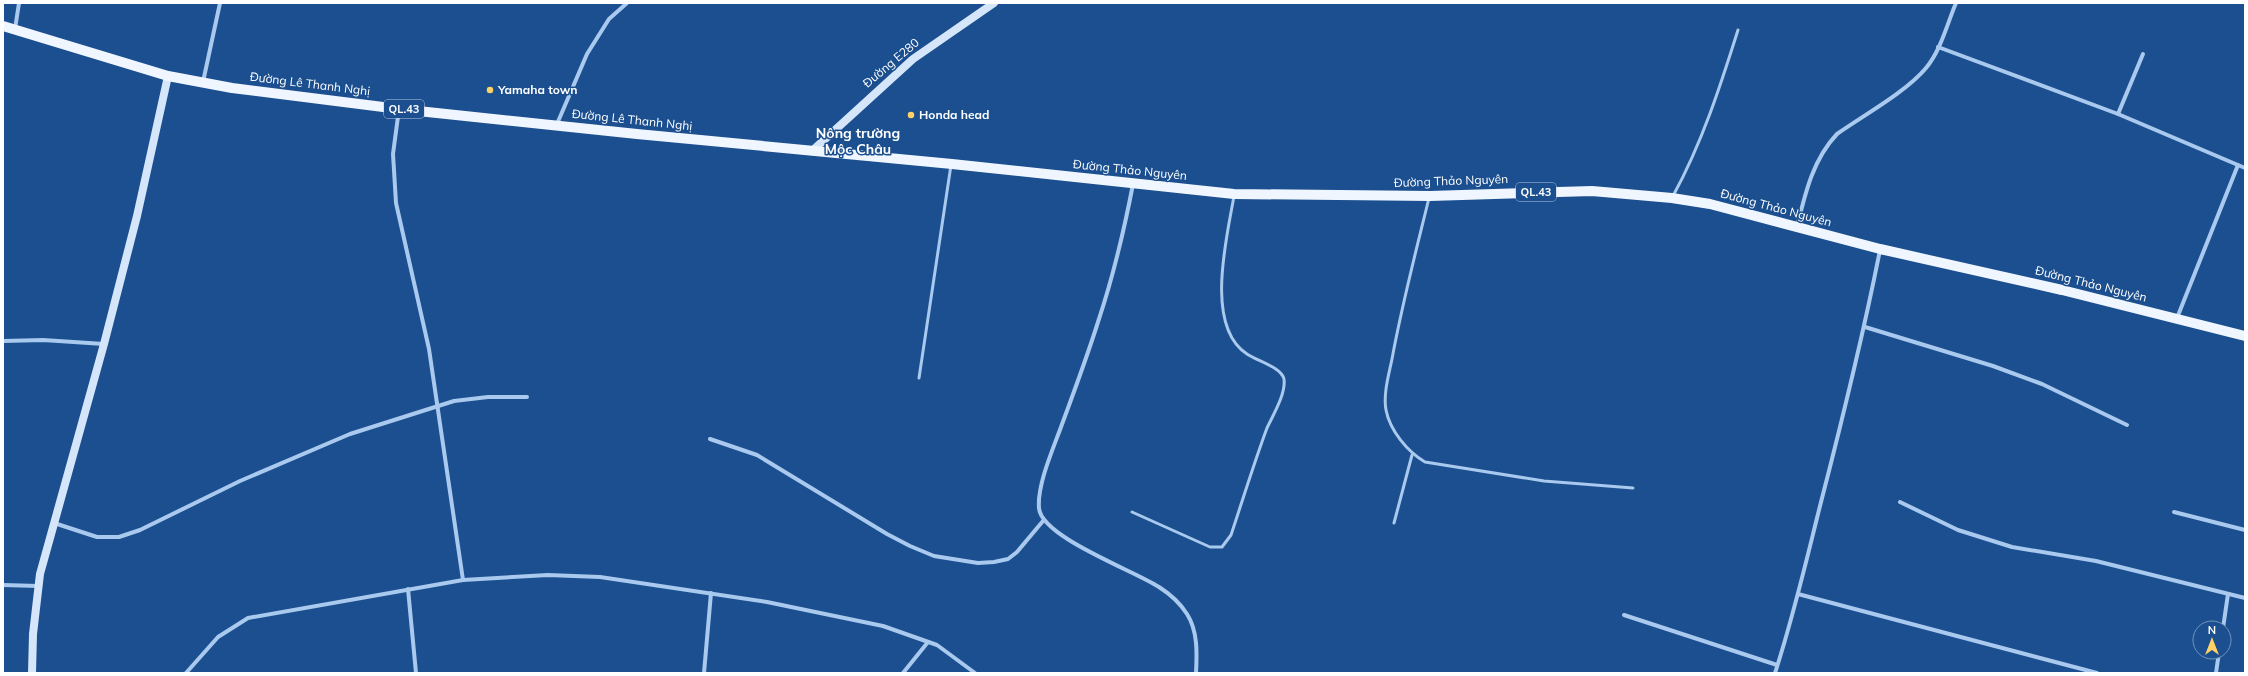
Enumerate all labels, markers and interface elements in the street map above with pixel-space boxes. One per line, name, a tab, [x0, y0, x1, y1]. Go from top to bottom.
street label: Đường E280	[860, 35, 922, 90]
street label: Đường Lê Thanh Nghị	[249, 69, 371, 98]
place label: Yamaha town	[497, 82, 578, 97]
marker: Yamaha town	[485, 85, 495, 95]
road number: QL.43	[384, 100, 424, 118]
street label: Đường Lê Thanh Nghị	[571, 106, 693, 133]
place label: Honda head	[919, 107, 990, 122]
marker: Honda head	[906, 110, 916, 120]
district label: Nông trường Mộc Châu	[816, 124, 900, 158]
street label: Đường Thảo Nguyên	[1072, 156, 1188, 183]
street label: Đường Thảo Nguyên	[1393, 171, 1508, 190]
road number: QL.43	[1516, 183, 1556, 201]
street label: Đường Thảo Nguyên	[1719, 185, 1833, 230]
street label: Đường Thảo Nguyên	[2034, 262, 2149, 305]
north arrow	[2192, 620, 2232, 660]
text: N	[2208, 623, 2216, 637]

